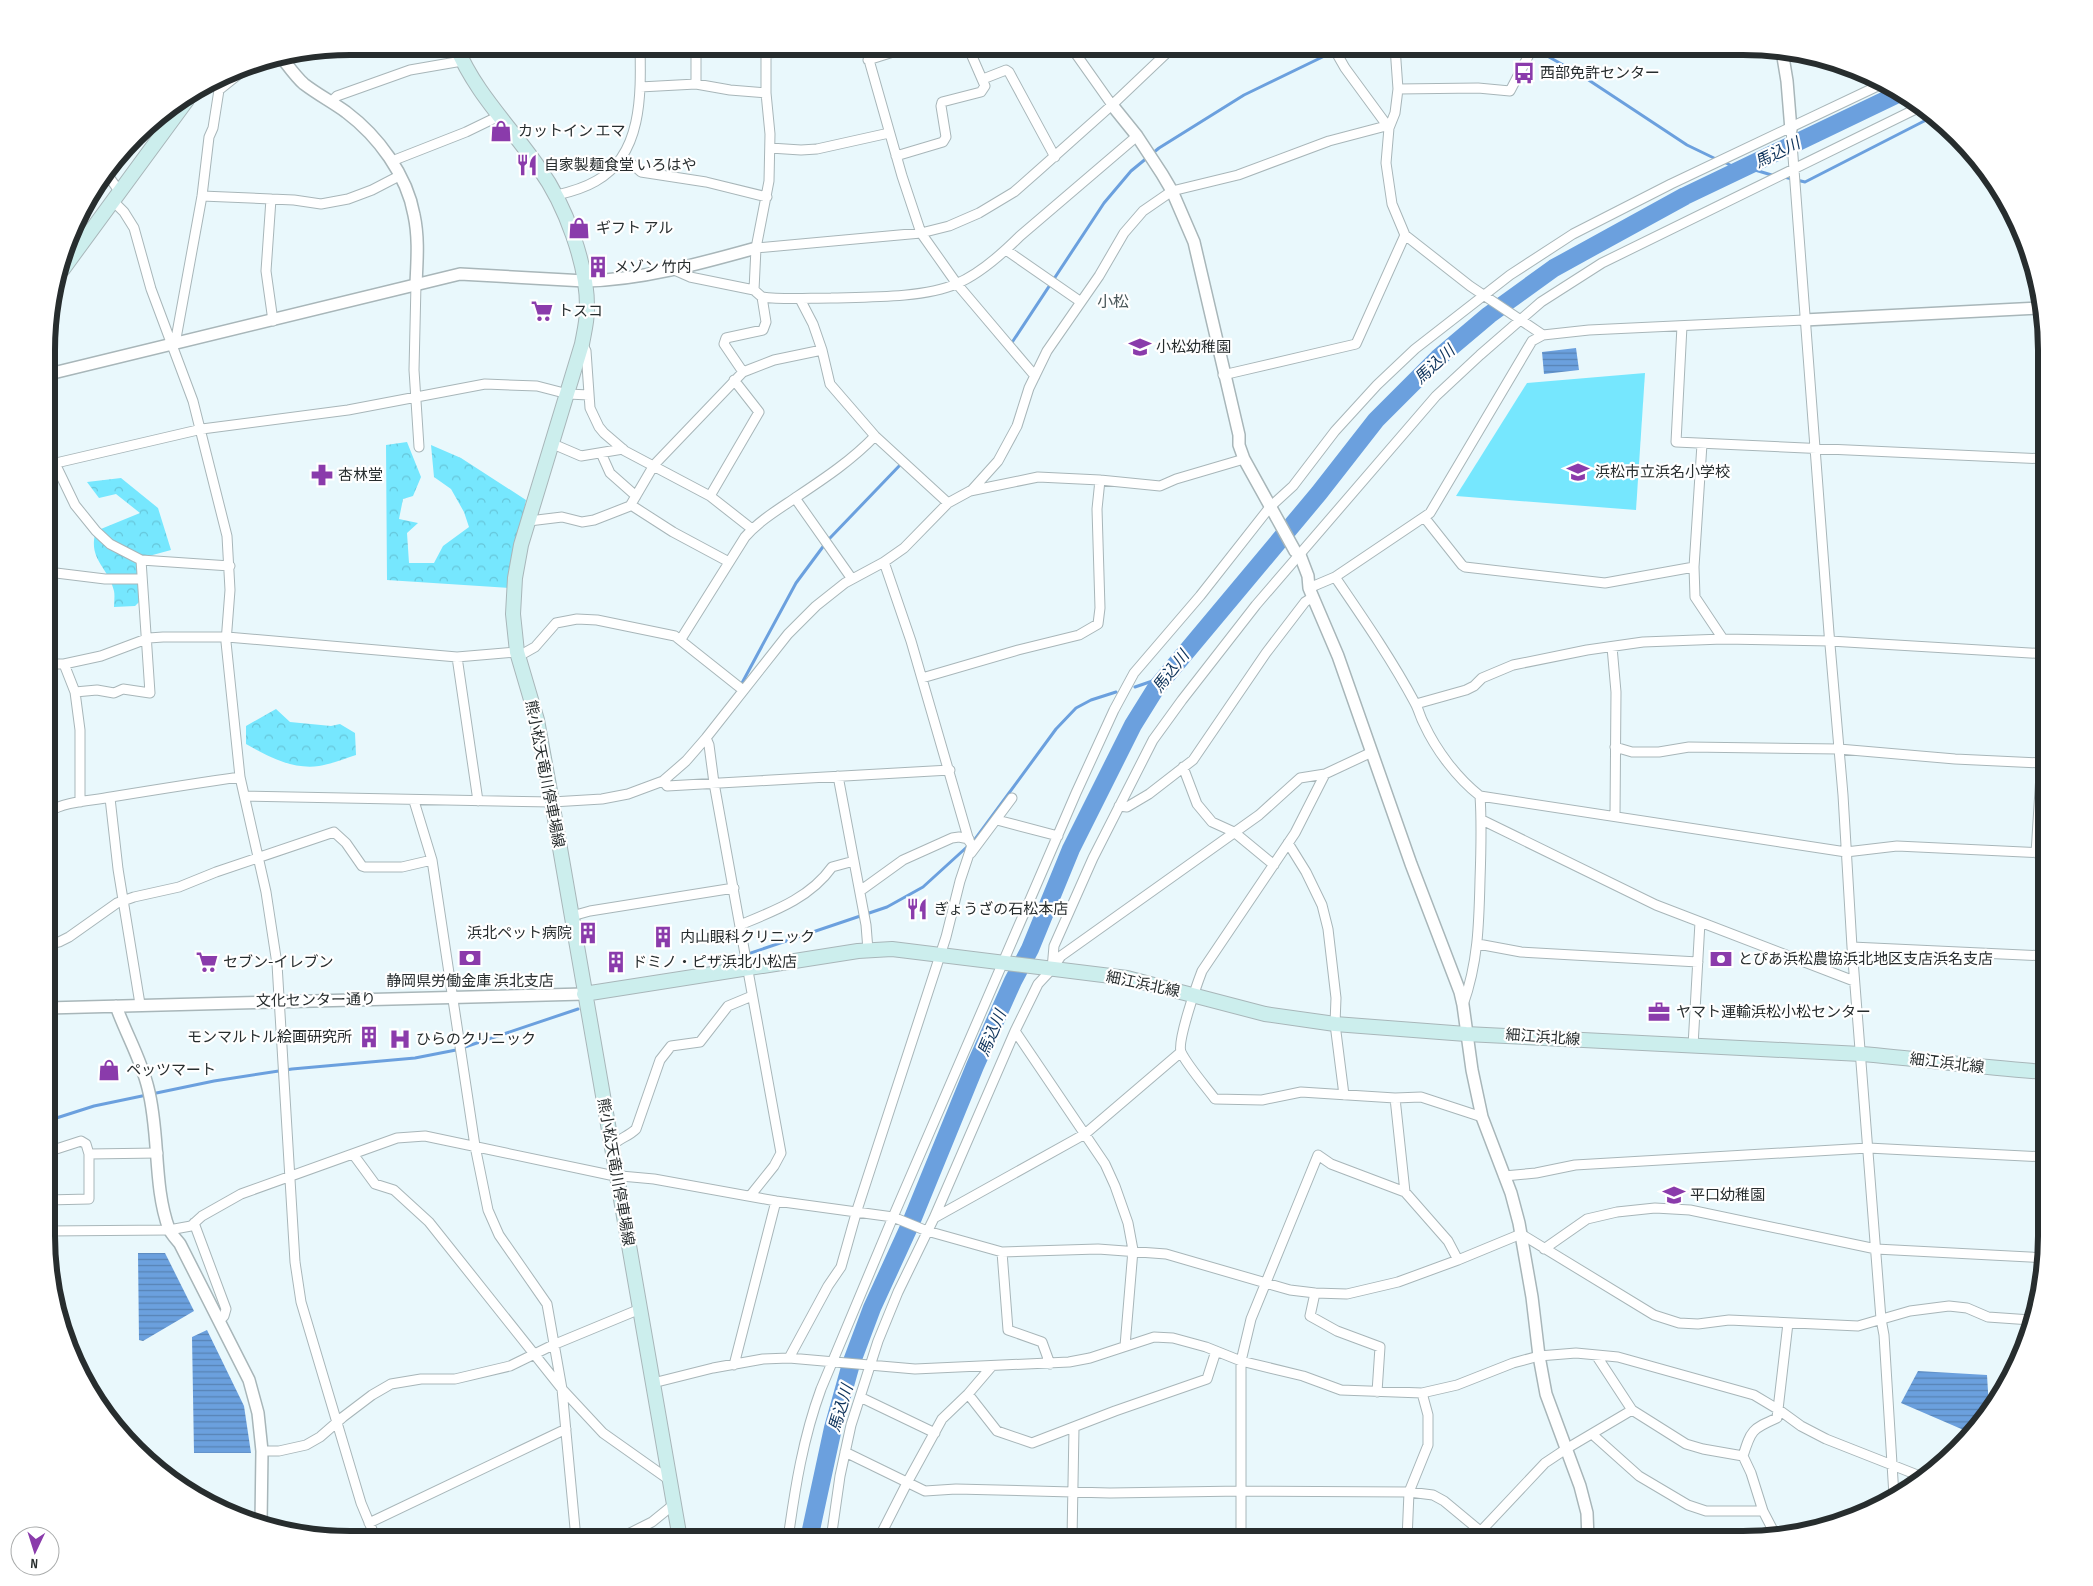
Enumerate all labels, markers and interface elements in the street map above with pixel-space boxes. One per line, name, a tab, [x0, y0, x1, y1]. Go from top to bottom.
bus stop icon: 西部免許センター	[1511, 60, 1537, 86]
place label: 西部免許センター	[1540, 64, 1660, 83]
shop icon: カットイン エマ	[488, 118, 514, 144]
place label: カットイン エマ	[518, 122, 625, 141]
water label: 馬込川	[1752, 133, 1805, 172]
restaurant icon: 自家製麺食堂 いろはや	[514, 152, 540, 178]
place label: 自家製麺食堂 いろはや	[544, 156, 696, 175]
shop icon: ギフト アル	[566, 215, 592, 241]
place label: ギフト アル	[596, 219, 673, 238]
building icon: メゾン 竹内	[585, 254, 611, 280]
place label: メゾン 竹内	[614, 258, 691, 277]
district label: 小松	[1097, 293, 1129, 312]
supermarket icon: トスコ	[529, 298, 555, 324]
place label: トスコ	[558, 302, 603, 321]
school or university icon: 小松幼稚園	[1127, 334, 1153, 360]
place label: 小松幼稚園	[1156, 338, 1231, 357]
water label: 馬込川	[1411, 340, 1461, 388]
school or university icon: 浜松市立浜名小学校	[1565, 459, 1591, 485]
pharmacy icon: 杏林堂	[309, 462, 335, 488]
place label: 浜松市立浜名小学校	[1595, 463, 1730, 482]
place label: 杏林堂	[338, 466, 383, 485]
water label: 馬込川	[1149, 646, 1195, 697]
street label: 熊小松天竜川停車場線	[521, 699, 568, 850]
restaurant icon: ぎょうざの石松本店	[904, 896, 930, 922]
place label: ぎょうざの石松本店	[934, 900, 1068, 919]
building icon: 浜北ペット病院	[575, 920, 601, 946]
place label: 浜北ペット病院	[467, 924, 572, 943]
building icon: 内山眼科クリニック	[650, 924, 676, 950]
place label: 内山眼科クリニック	[680, 928, 815, 947]
bank icon: 静岡県労働金庫 浜北支店	[457, 945, 483, 971]
bank icon: とぴあ浜松農協浜北地区支店浜名支店	[1708, 946, 1734, 972]
supermarket icon: セブン-イレブン	[194, 949, 220, 975]
building icon: ドミノ・ピザ浜北小松店	[603, 949, 629, 975]
place label: とぴあ浜松農協浜北地区支店浜名支店	[1738, 950, 1993, 969]
place label: セブン-イレブン	[223, 953, 334, 972]
place label: ドミノ・ピザ浜北小松店	[632, 953, 797, 972]
street label: 細江浜北線	[1104, 967, 1182, 1002]
place label: 静岡県労働金庫 浜北支店	[386, 972, 554, 991]
street label: 文化センター通り	[256, 990, 376, 1011]
office icon: ヤマト運輸浜松小松センター	[1646, 999, 1672, 1025]
place label: ヤマト運輸浜松小松センター	[1676, 1003, 1871, 1022]
water label: 馬込川	[974, 1006, 1011, 1059]
building icon: モンマルトル絵画研究所	[356, 1024, 382, 1050]
street label: 細江浜北線	[1505, 1025, 1581, 1050]
hospital icon: ひらのクリニック	[387, 1026, 413, 1052]
place label: モンマルトル絵画研究所	[187, 1028, 352, 1047]
place label: ひらのクリニック	[416, 1030, 536, 1049]
street label: 細江浜北線	[1909, 1049, 1985, 1077]
shop icon: ペッツマート	[96, 1057, 122, 1083]
place label: ペッツマート	[126, 1061, 216, 1080]
street label: 熊小松天竜川停車場線	[593, 1097, 638, 1248]
school or university icon: 平口幼稚園	[1661, 1182, 1687, 1208]
place label: 平口幼稚園	[1690, 1186, 1765, 1205]
water label: 馬込川	[825, 1381, 858, 1434]
north arrow	[10, 1526, 60, 1576]
text: N	[30, 1555, 38, 1572]

